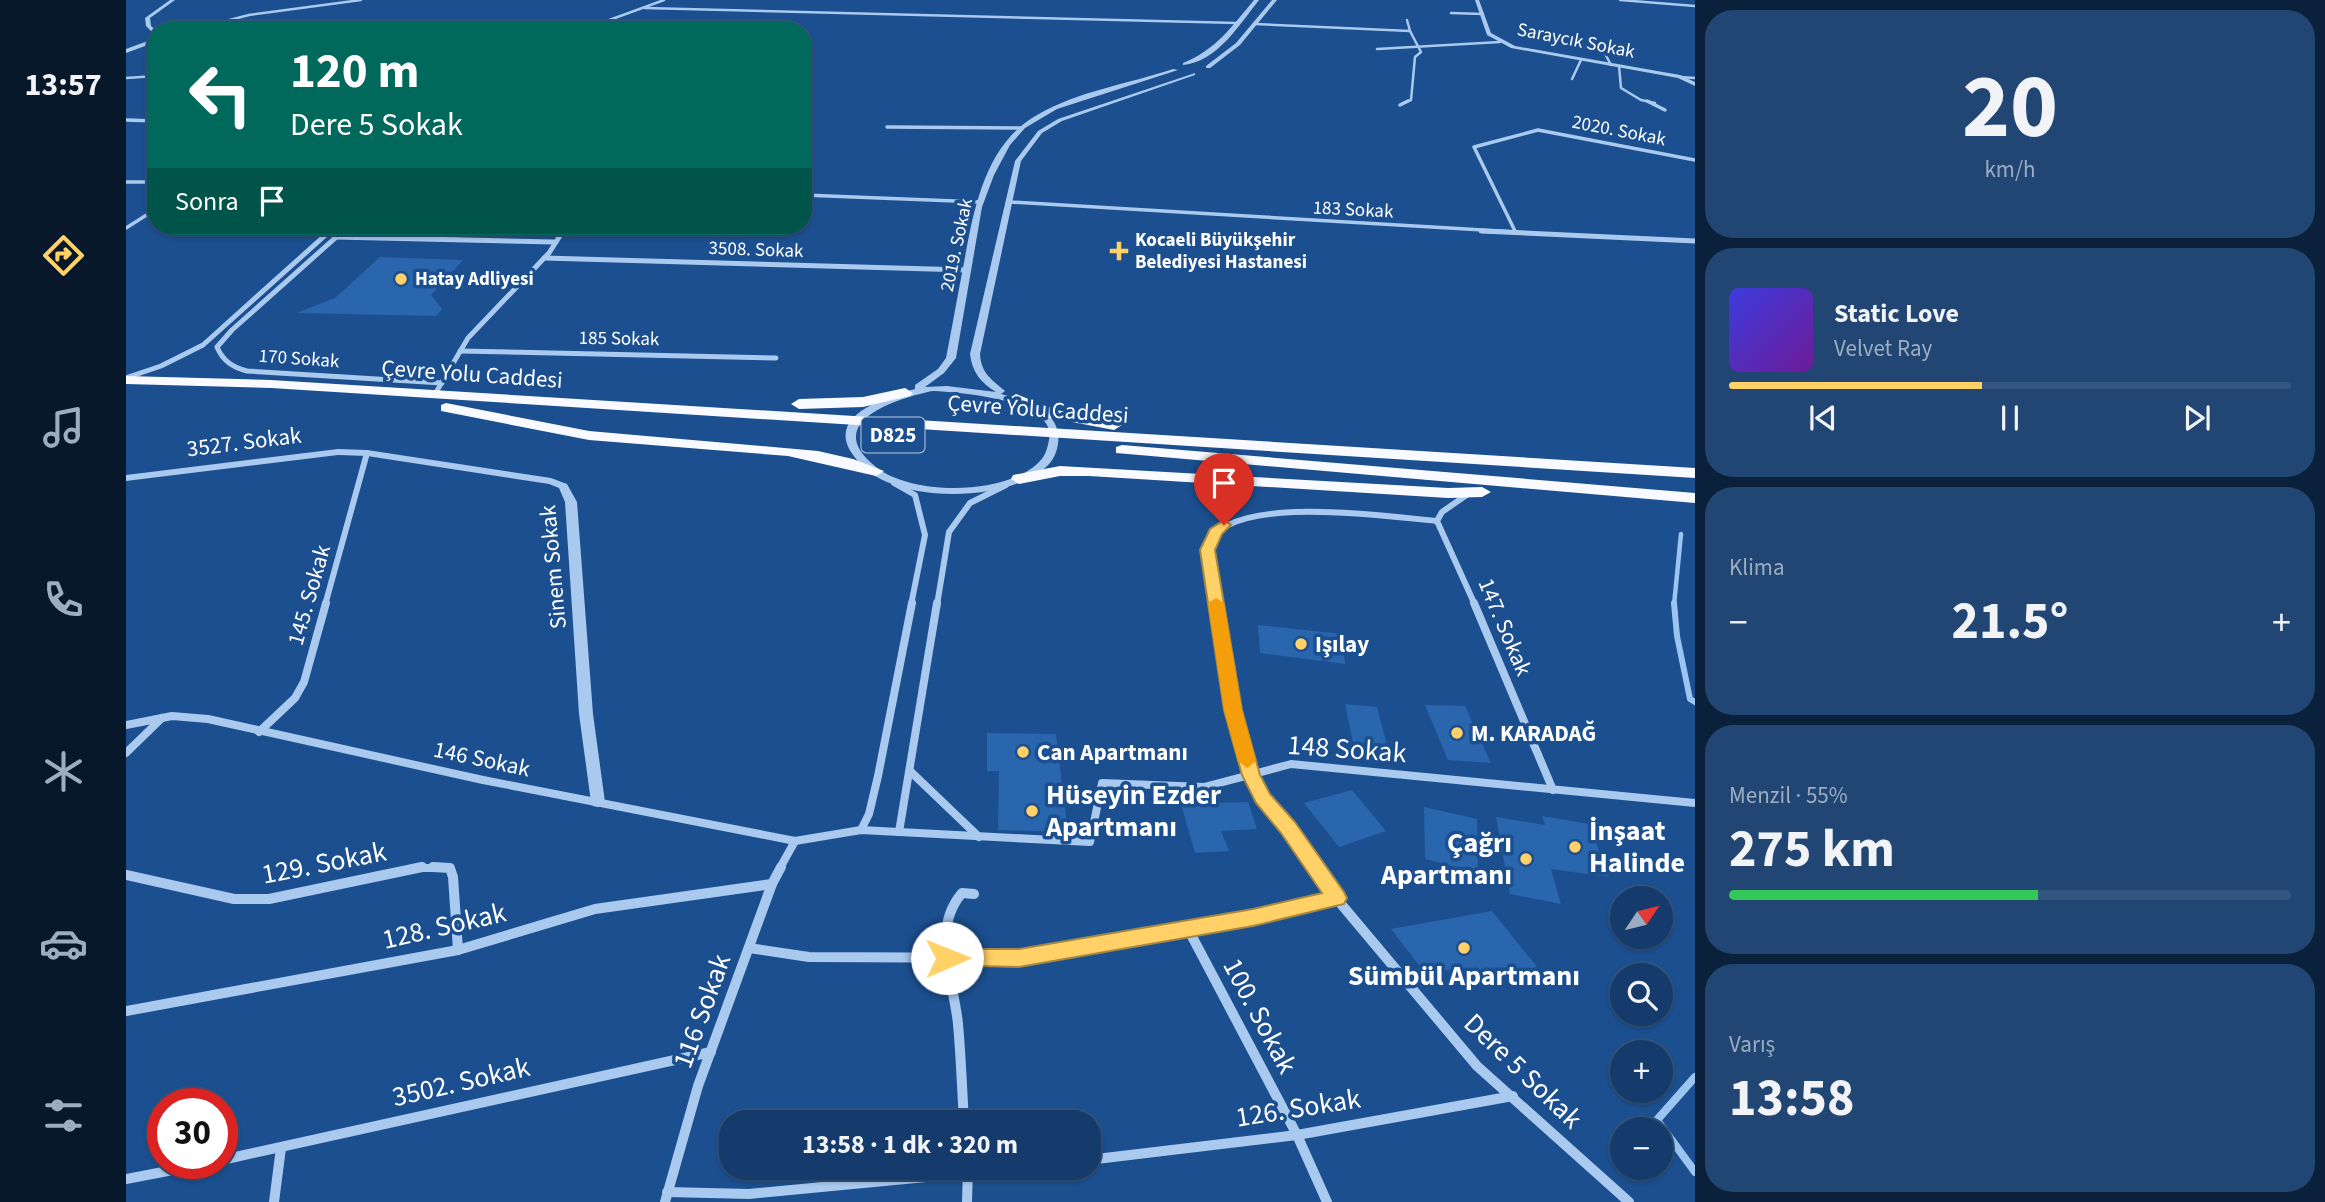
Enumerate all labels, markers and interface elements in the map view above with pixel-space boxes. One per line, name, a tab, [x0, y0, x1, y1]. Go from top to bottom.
street label: Saraycık Sokak	[1515, 16, 1638, 66]
text: 120 m	[290, 37, 419, 107]
text: 20	[1962, 43, 2058, 172]
icon: left	[175, 49, 266, 140]
text: 13:57	[24, 62, 102, 108]
text: Dere 5 Sokak	[290, 102, 463, 148]
street label: 2020. Sokak	[1570, 109, 1669, 153]
text: km/h	[1984, 153, 2036, 186]
icon: arrive	[253, 182, 291, 220]
text: Sonra	[175, 183, 239, 220]
street label: 183 Sokak	[1312, 194, 1395, 226]
street label: 2019. Sokak	[934, 195, 980, 294]
place label: Kocaeli Büyükşehir Belediyesi Hastanesi	[1135, 227, 1307, 276]
icon: directions	[39, 231, 88, 280]
street label: 3508. Sokak	[708, 235, 805, 265]
marker: Kocaeli Büyükşehir Belediyesi Hastanesi	[1109, 241, 1129, 261]
place label: Hatay Adliyesi	[415, 266, 534, 293]
marker: Hatay Adliyesi	[393, 271, 409, 287]
text: Static Love	[1834, 295, 1959, 332]
street label: 185 Sokak	[578, 325, 660, 353]
text: Velvet Ray	[1834, 332, 1932, 365]
street label: 170 Sokak	[258, 343, 341, 375]
street label: Çevre Yolu Caddesi	[380, 351, 564, 397]
street label: Çevre Yolu Caddesi	[946, 386, 1130, 432]
icon: previous	[1804, 399, 1842, 437]
icon: pause	[1991, 399, 2029, 437]
icon: next	[2178, 399, 2216, 437]
icon: music	[39, 403, 88, 452]
road number: D825	[862, 418, 924, 452]
street label: 3527. Sokak	[185, 419, 304, 465]
pin	[1194, 453, 1254, 525]
icon: arrive	[1205, 464, 1243, 502]
street label: Sinem Sokak	[531, 503, 575, 630]
street label: 145. Sokak	[279, 540, 339, 649]
text: Klima	[1729, 551, 1785, 584]
street label: 147. Sokak	[1470, 573, 1541, 682]
icon: phone	[39, 575, 88, 624]
text: 21.5°	[1952, 585, 2068, 659]
text: −	[1729, 596, 1748, 650]
text: +	[2272, 596, 2291, 650]
place label: Işılay	[1315, 628, 1369, 661]
marker: Işılay	[1293, 636, 1309, 652]
place label: M. KARADAĞ	[1471, 717, 1596, 750]
street label: 148 Sokak	[1286, 725, 1408, 773]
marker: M. KARADAĞ	[1449, 725, 1465, 741]
street label: 146 Sokak	[431, 733, 534, 785]
place label: Can Apartmanı	[1037, 736, 1188, 769]
marker: Can Apartmanı	[1015, 744, 1031, 760]
icon: climate	[39, 747, 88, 796]
place label: Hüseyin Ezder Apartmanı	[1045, 775, 1222, 847]
text: Menzil · 55%	[1729, 779, 1848, 812]
marker: Hüseyin Ezder Apartmanı	[1024, 803, 1040, 819]
place label: İnşaat Halinde	[1589, 811, 1685, 883]
text: 275 km	[1729, 813, 1895, 887]
place label: Çağrı Apartmanı	[1380, 823, 1512, 895]
street label: 129. Sokak	[258, 831, 390, 895]
marker: İnşaat Halinde	[1567, 839, 1583, 855]
marker: Çağrı Apartmanı	[1518, 851, 1534, 867]
north arrow	[1610, 886, 1673, 948]
map controls	[1610, 886, 1673, 1180]
street label: 128. Sokak	[378, 892, 510, 960]
icon: car	[39, 919, 88, 968]
position arrow	[910, 921, 984, 995]
marker: Sümbül Apartmanı	[1456, 940, 1472, 956]
street label: 116 Sokak	[663, 948, 741, 1074]
street label: 100. Sokak	[1213, 951, 1307, 1081]
place label: Sümbül Apartmanı	[1348, 956, 1580, 996]
button: search	[1610, 963, 1673, 1026]
street label: Dere 5 Sokak	[1455, 1004, 1591, 1138]
text: Varış	[1729, 1028, 1775, 1061]
button: +	[1610, 1040, 1673, 1103]
street label: 3502. Sokak	[388, 1047, 534, 1117]
text: 13:58	[1729, 1062, 1854, 1136]
street label: 126. Sokak	[1233, 1078, 1363, 1138]
speed limit sign: 30	[147, 1088, 238, 1179]
icon: filters	[39, 1091, 88, 1140]
button: −	[1610, 1117, 1673, 1180]
text: 13:58 · 1 dk · 320 m	[802, 1126, 1018, 1163]

